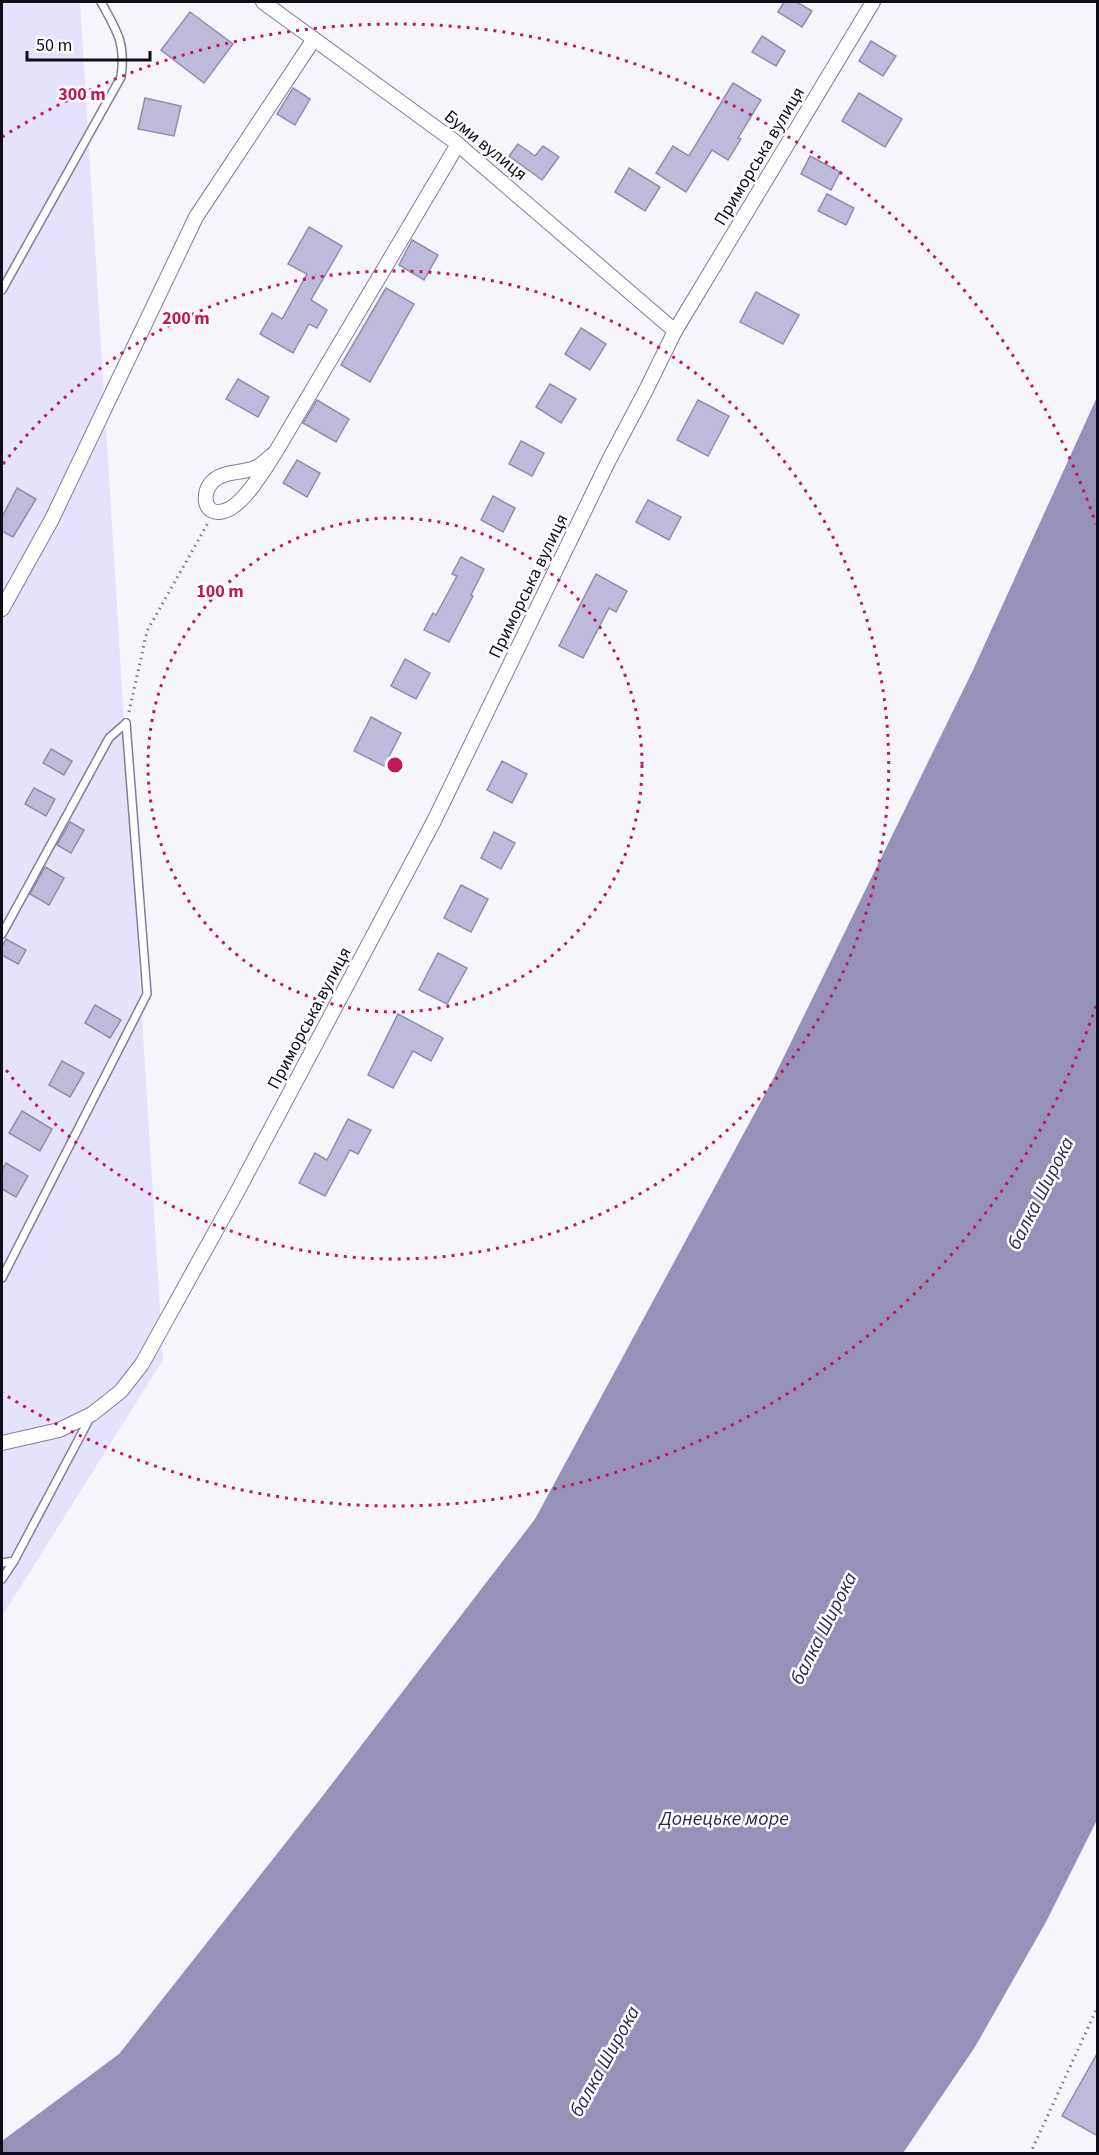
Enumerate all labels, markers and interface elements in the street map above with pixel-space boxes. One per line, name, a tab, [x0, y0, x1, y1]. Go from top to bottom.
scale bar	[27, 24, 150, 62]
text: 50 m	[36, 33, 72, 58]
text: 300 m	[58, 82, 106, 107]
street label: Приморська вулиця	[708, 82, 811, 230]
street label: Буми вулиця	[439, 104, 532, 187]
text: 200 m	[162, 306, 210, 331]
street label: Приморська вулиця	[483, 510, 574, 663]
text: 100 m	[196, 579, 244, 604]
centre of rings	[385, 755, 405, 775]
street label: Приморська вулиця	[261, 943, 358, 1094]
water label: балка Широка	[1000, 1132, 1081, 1255]
water label: балка Широка	[783, 1567, 864, 1690]
water label: Донецьке море	[657, 1805, 789, 1833]
water label: балка Широка	[563, 2001, 647, 2122]

